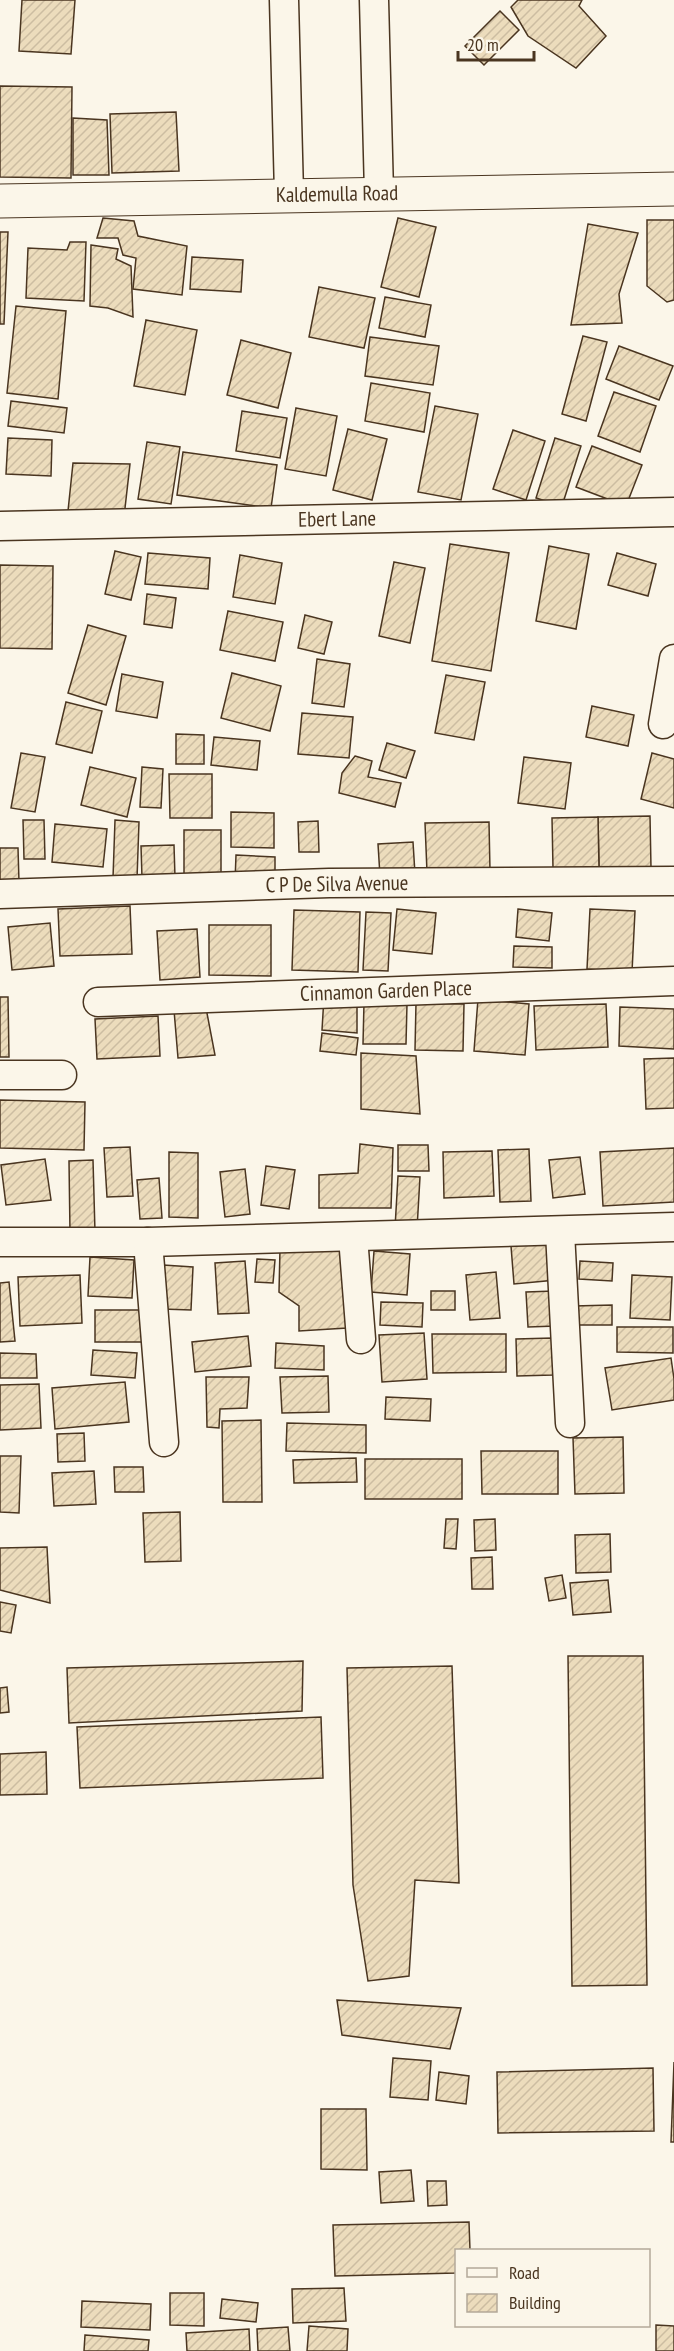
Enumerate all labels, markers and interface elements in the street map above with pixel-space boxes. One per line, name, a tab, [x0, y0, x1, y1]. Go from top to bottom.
scale bar	[458, 24, 534, 62]
text: 20 m	[467, 33, 499, 56]
street label: Kaldemulla Road	[276, 179, 398, 208]
street label: Ebert Lane	[298, 504, 376, 533]
street label: C P De Silva Avenue	[265, 869, 409, 898]
street label: Cinnamon Garden Place	[300, 974, 472, 1007]
legend	[455, 2249, 650, 2327]
text: Road	[509, 2261, 540, 2284]
text: Building	[509, 2291, 561, 2314]

